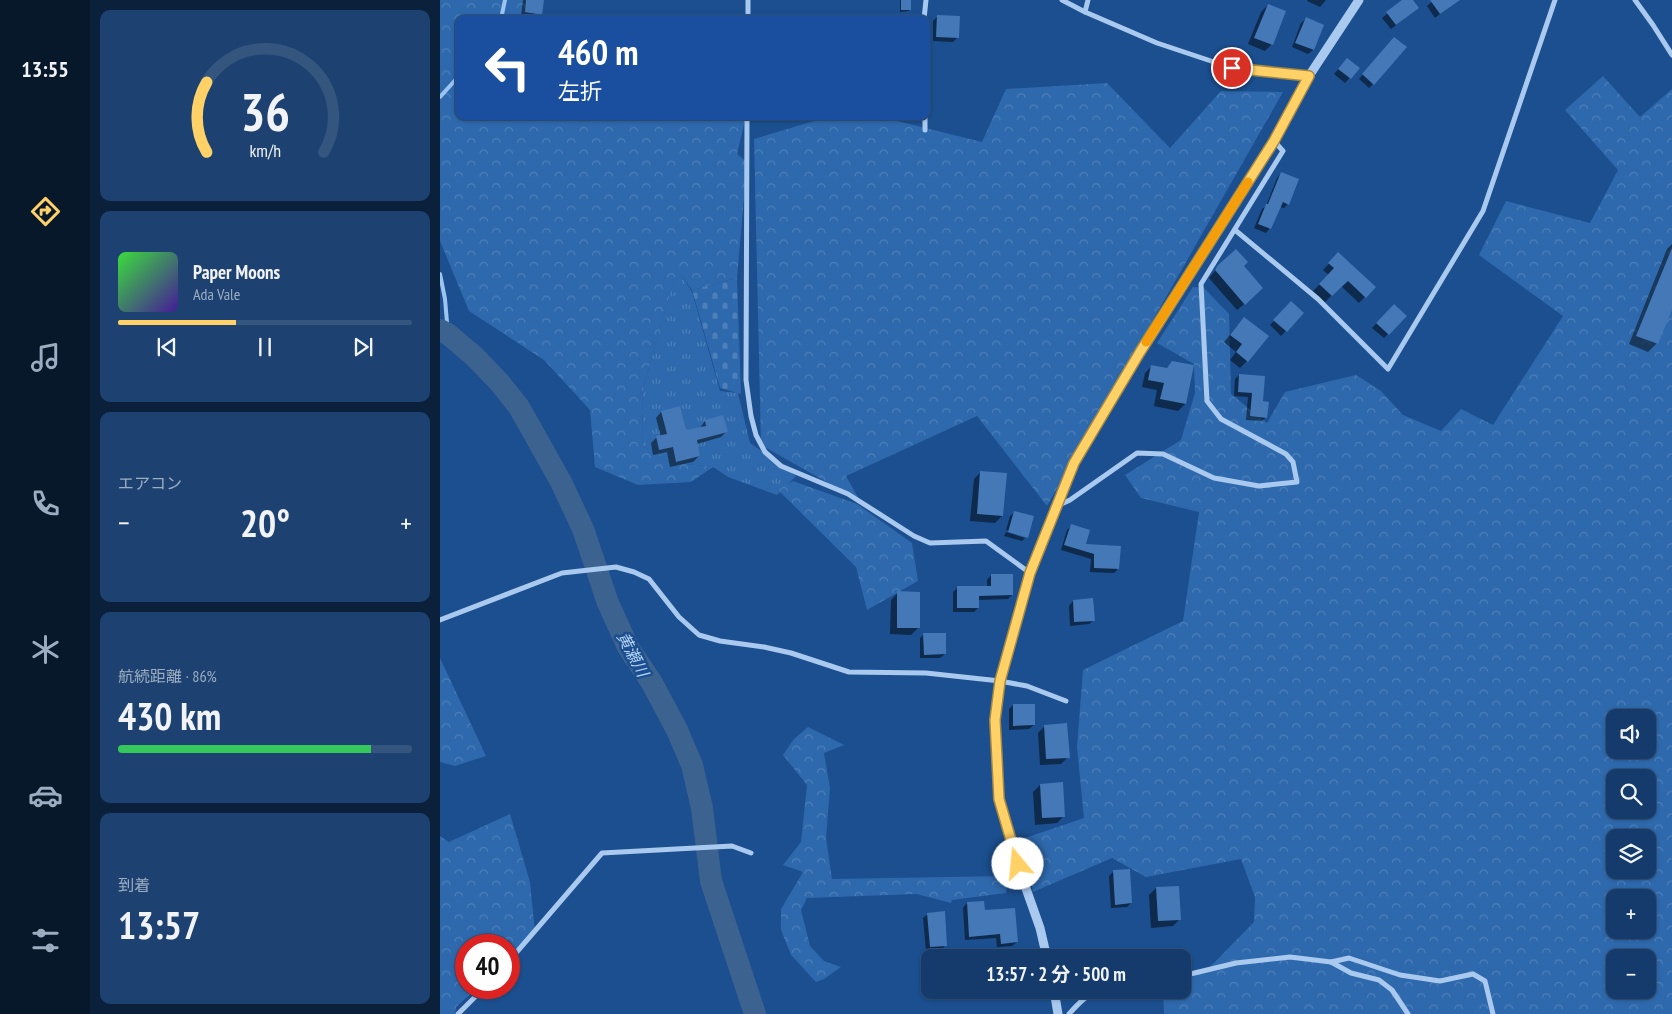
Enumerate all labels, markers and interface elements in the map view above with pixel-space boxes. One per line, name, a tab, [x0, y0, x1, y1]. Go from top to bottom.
text: 460 m	[558, 29, 639, 75]
icon: left	[475, 35, 540, 100]
pin	[1211, 47, 1253, 89]
icon: arrive	[1218, 54, 1246, 82]
text: 13:55	[21, 55, 69, 83]
text: 左折	[558, 77, 602, 105]
text: 36	[240, 78, 290, 145]
text: km/h	[249, 139, 281, 162]
icon: directions	[28, 194, 63, 229]
text: Paper Moons	[193, 260, 280, 284]
text: Ada Vale	[193, 284, 240, 304]
icon: previous	[153, 333, 181, 361]
icon: pause	[251, 333, 279, 361]
icon: next	[349, 333, 377, 361]
icon: music	[28, 340, 63, 375]
text: エアコン	[118, 473, 182, 493]
icon: phone	[28, 486, 63, 521]
text: 20°	[240, 498, 290, 547]
text: −	[118, 504, 130, 541]
text: +	[400, 504, 412, 541]
water label: 黄瀬川	[613, 628, 654, 682]
icon: climate	[28, 632, 63, 667]
text: 航続距離 · 86%	[118, 666, 217, 686]
text: 430 km	[118, 691, 221, 740]
map controls	[1606, 709, 1656, 999]
button: sound	[1606, 709, 1656, 759]
button: search	[1606, 769, 1656, 819]
icon: car	[28, 778, 63, 813]
button: layers	[1606, 829, 1656, 879]
position arrow	[991, 837, 1043, 889]
text: 到着	[118, 875, 150, 895]
button: +	[1606, 889, 1656, 939]
text: 13:57	[118, 900, 200, 949]
icon: filters	[28, 923, 63, 958]
speed limit sign: 40	[455, 934, 520, 999]
button: −	[1606, 949, 1656, 999]
text: 13:57 · 2 分 · 500 m	[986, 962, 1126, 986]

